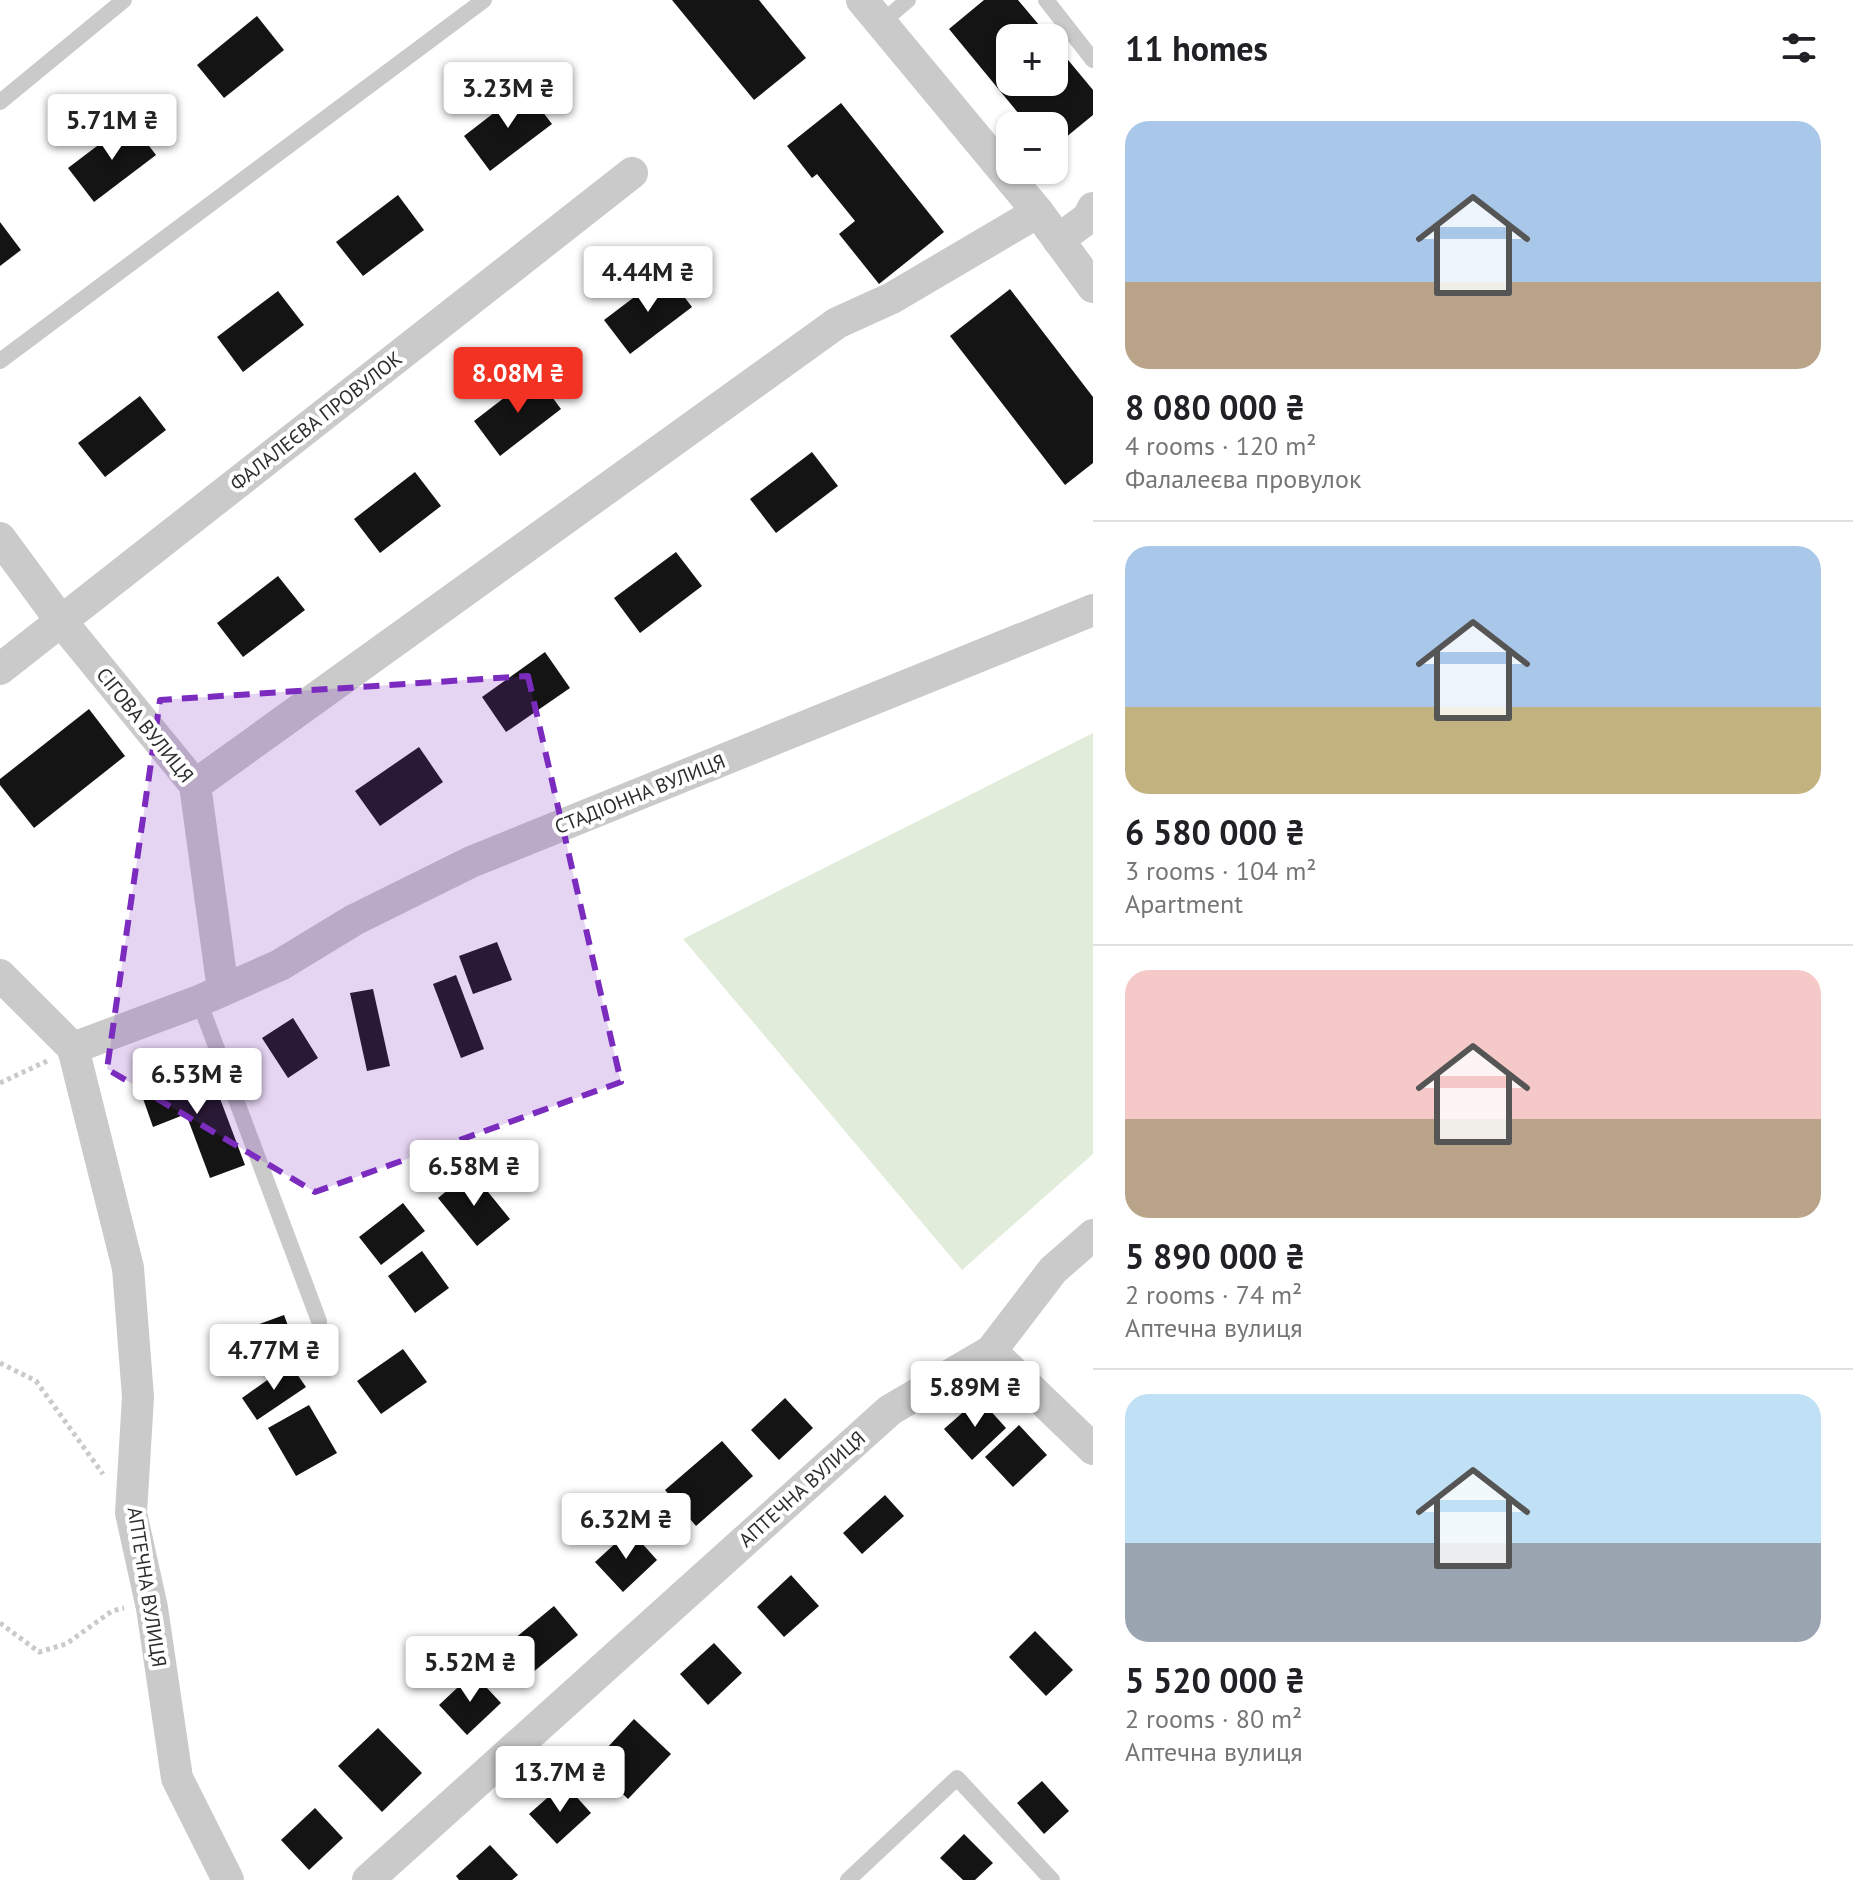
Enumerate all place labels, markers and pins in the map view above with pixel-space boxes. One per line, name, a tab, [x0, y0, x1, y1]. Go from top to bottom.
pin: 3.23M ₴	[434, 62, 582, 130]
pin: 5.71M ₴	[38, 94, 186, 162]
pin: 4.44M ₴	[574, 246, 722, 314]
pin: 8.08M ₴	[444, 347, 592, 415]
pin: 6.53M ₴	[123, 1048, 271, 1116]
pin: 6.58M ₴	[400, 1140, 548, 1208]
pin: 4.77M ₴	[200, 1324, 348, 1392]
pin: 5.89M ₴	[901, 1361, 1049, 1429]
pin: 6.32M ₴	[552, 1493, 700, 1561]
pin: 5.52M ₴	[396, 1636, 544, 1704]
pin: 13.7M ₴	[486, 1746, 634, 1814]

